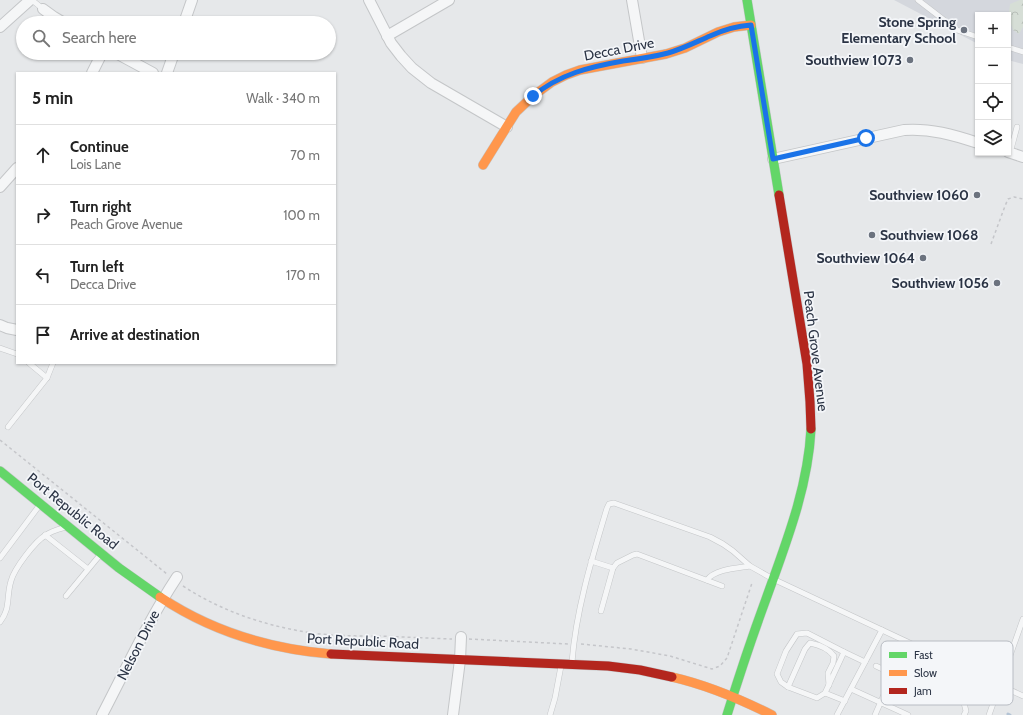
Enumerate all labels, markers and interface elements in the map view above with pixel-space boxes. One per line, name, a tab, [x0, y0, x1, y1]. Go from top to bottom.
map controls	[975, 12, 1011, 156]
button: +	[975, 12, 1011, 48]
place label: Stone Spring Elementary School	[841, 13, 956, 47]
search box	[16, 16, 336, 60]
marker: Stone Spring Elementary School	[959, 25, 969, 35]
icon: search	[30, 27, 52, 49]
text: Search here	[62, 29, 137, 47]
street label: Decca Drive	[582, 33, 656, 65]
button: −	[975, 48, 1011, 84]
place label: Southview 1073	[805, 51, 902, 69]
marker: Southview 1073	[905, 55, 915, 65]
button: locate	[975, 84, 1011, 120]
route end	[524, 87, 542, 105]
text: 5 min	[32, 88, 73, 108]
text: Walk · 340 m	[246, 90, 320, 106]
button: layers	[975, 120, 1011, 156]
route start	[857, 129, 875, 147]
text: Continue	[70, 138, 129, 156]
icon: ahead	[32, 144, 54, 166]
text: 70 m	[290, 147, 320, 163]
text: Lois Lane	[70, 156, 121, 172]
place label: Southview 1060	[869, 186, 969, 204]
marker: Southview 1060	[972, 190, 982, 200]
text: Turn right	[70, 198, 131, 216]
icon: right	[32, 204, 54, 226]
text: 100 m	[283, 207, 320, 223]
text: Peach Grove Avenue	[70, 216, 183, 232]
place label: Southview 1068	[880, 226, 978, 244]
marker: Southview 1068	[867, 230, 877, 240]
place label: Southview 1064	[816, 249, 915, 267]
marker: Southview 1064	[918, 253, 928, 263]
text: Turn left	[70, 258, 124, 276]
icon: left	[32, 264, 54, 286]
text: 170 m	[286, 267, 320, 283]
place label: Southview 1056	[892, 274, 989, 292]
text: Decca Drive	[70, 276, 136, 292]
marker: Southview 1056	[992, 278, 1002, 288]
street label: Peach Grove Avenue	[800, 290, 832, 412]
icon: arrive	[32, 324, 54, 346]
text: Arrive at destination	[70, 326, 200, 344]
street label: Port Republic Road	[24, 469, 122, 553]
street label: Nelson Drive	[113, 607, 163, 683]
street label: Port Republic Road	[306, 629, 420, 653]
legend	[881, 641, 1013, 705]
text: Fast	[914, 648, 933, 662]
text: Slow	[914, 666, 937, 680]
text: Jam	[913, 684, 932, 698]

